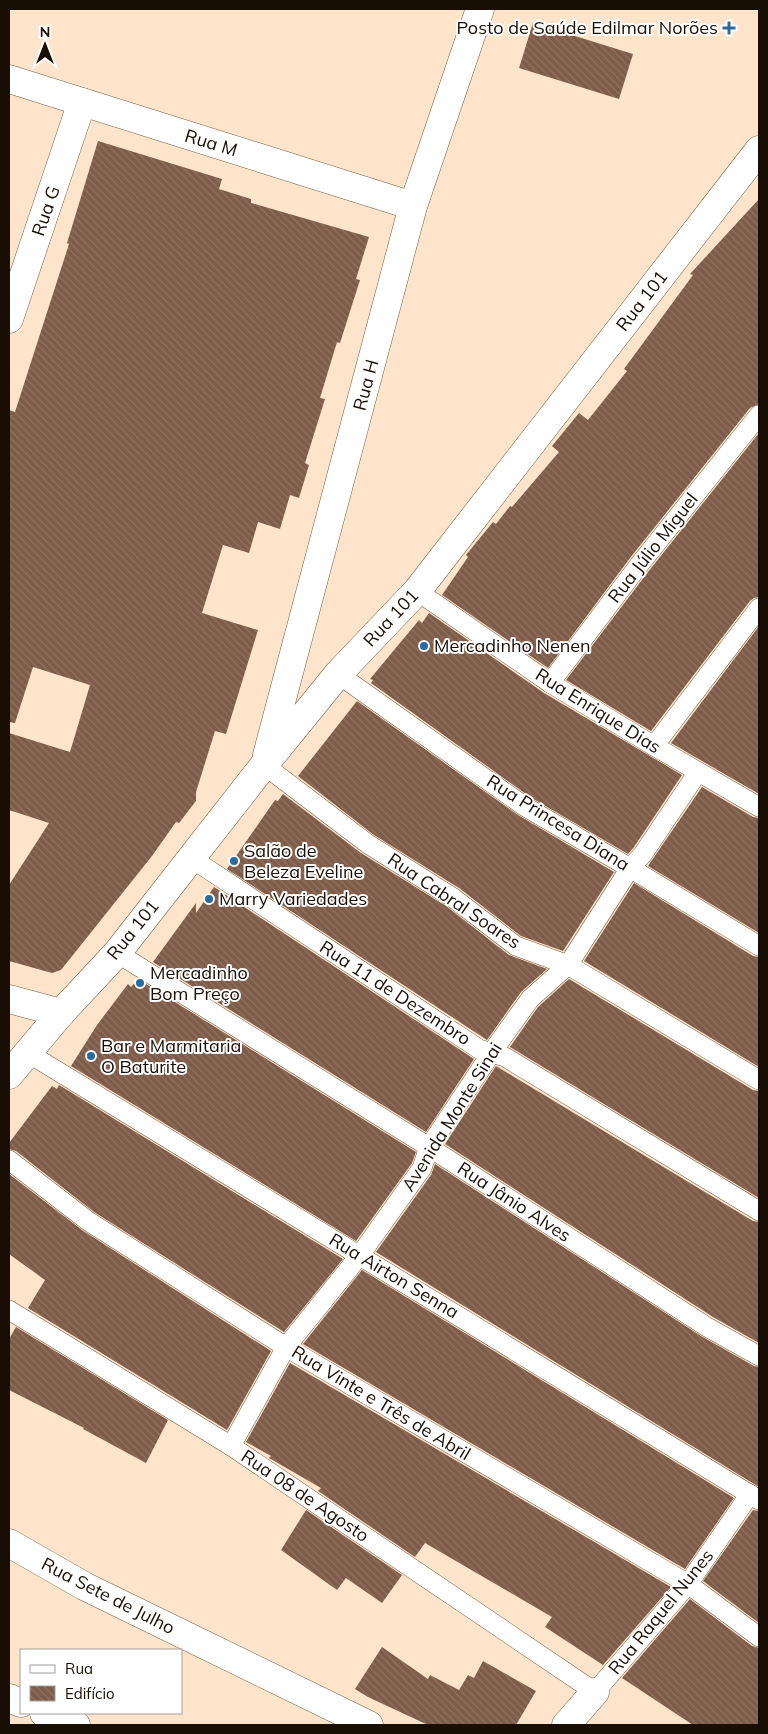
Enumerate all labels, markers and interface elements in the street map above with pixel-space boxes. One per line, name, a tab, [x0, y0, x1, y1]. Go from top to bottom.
place label: Posto de Saúde Edilmar Norões	[457, 16, 718, 39]
north arrow	[20, 20, 70, 70]
marker: Posto de Saúde Edilmar Norões	[722, 21, 736, 35]
text: N	[40, 23, 50, 41]
street label: Rua M	[182, 124, 240, 161]
street label: Rua G	[26, 183, 65, 239]
street label: Rua 101	[611, 266, 672, 336]
street label: Rua H	[348, 357, 383, 413]
street label: Rua Júlio Miguel	[603, 488, 703, 607]
street label: Rua 101	[358, 584, 423, 651]
place label: Mercadinho Nenen	[434, 634, 591, 657]
marker: Mercadinho Nenen	[418, 640, 430, 652]
street label: Rua Enrique Dias	[531, 663, 665, 758]
street label: Rua Princesa Diana	[483, 769, 634, 876]
place label: Salão de Beleza Eveline	[244, 839, 363, 883]
street label: Rua Cabral Soares	[383, 848, 525, 954]
marker: Salão de Beleza Eveline	[228, 855, 240, 867]
place label: Marry Variedades	[219, 887, 367, 910]
marker: Marry Variedades	[203, 893, 215, 905]
street label: Rua 101	[101, 895, 164, 964]
street label: Rua 11 de Dezembro	[315, 935, 475, 1050]
place label: Mercadinho Bom Preço	[150, 961, 248, 1005]
marker: Mercadinho Bom Preço	[134, 977, 146, 989]
place label: Bar e Marmitaria O Baturite	[101, 1034, 241, 1078]
street label: Avenida Monte Sinai	[396, 1038, 507, 1195]
marker: Bar e Marmitaria O Baturite	[85, 1050, 97, 1062]
street label: Rua Jânio Alves	[453, 1156, 575, 1247]
street label: Rua Airton Senna	[325, 1228, 463, 1323]
street label: Rua Vinte e Três de Abril	[288, 1340, 475, 1465]
street label: Rua 08 de Agosto	[237, 1444, 374, 1547]
street label: Rua Raquel Nunes	[603, 1544, 718, 1679]
street label: Rua Sete de Julho	[38, 1552, 179, 1639]
legend	[20, 1649, 182, 1714]
text: Rua	[65, 1659, 93, 1678]
text: Edifício	[65, 1684, 115, 1703]

